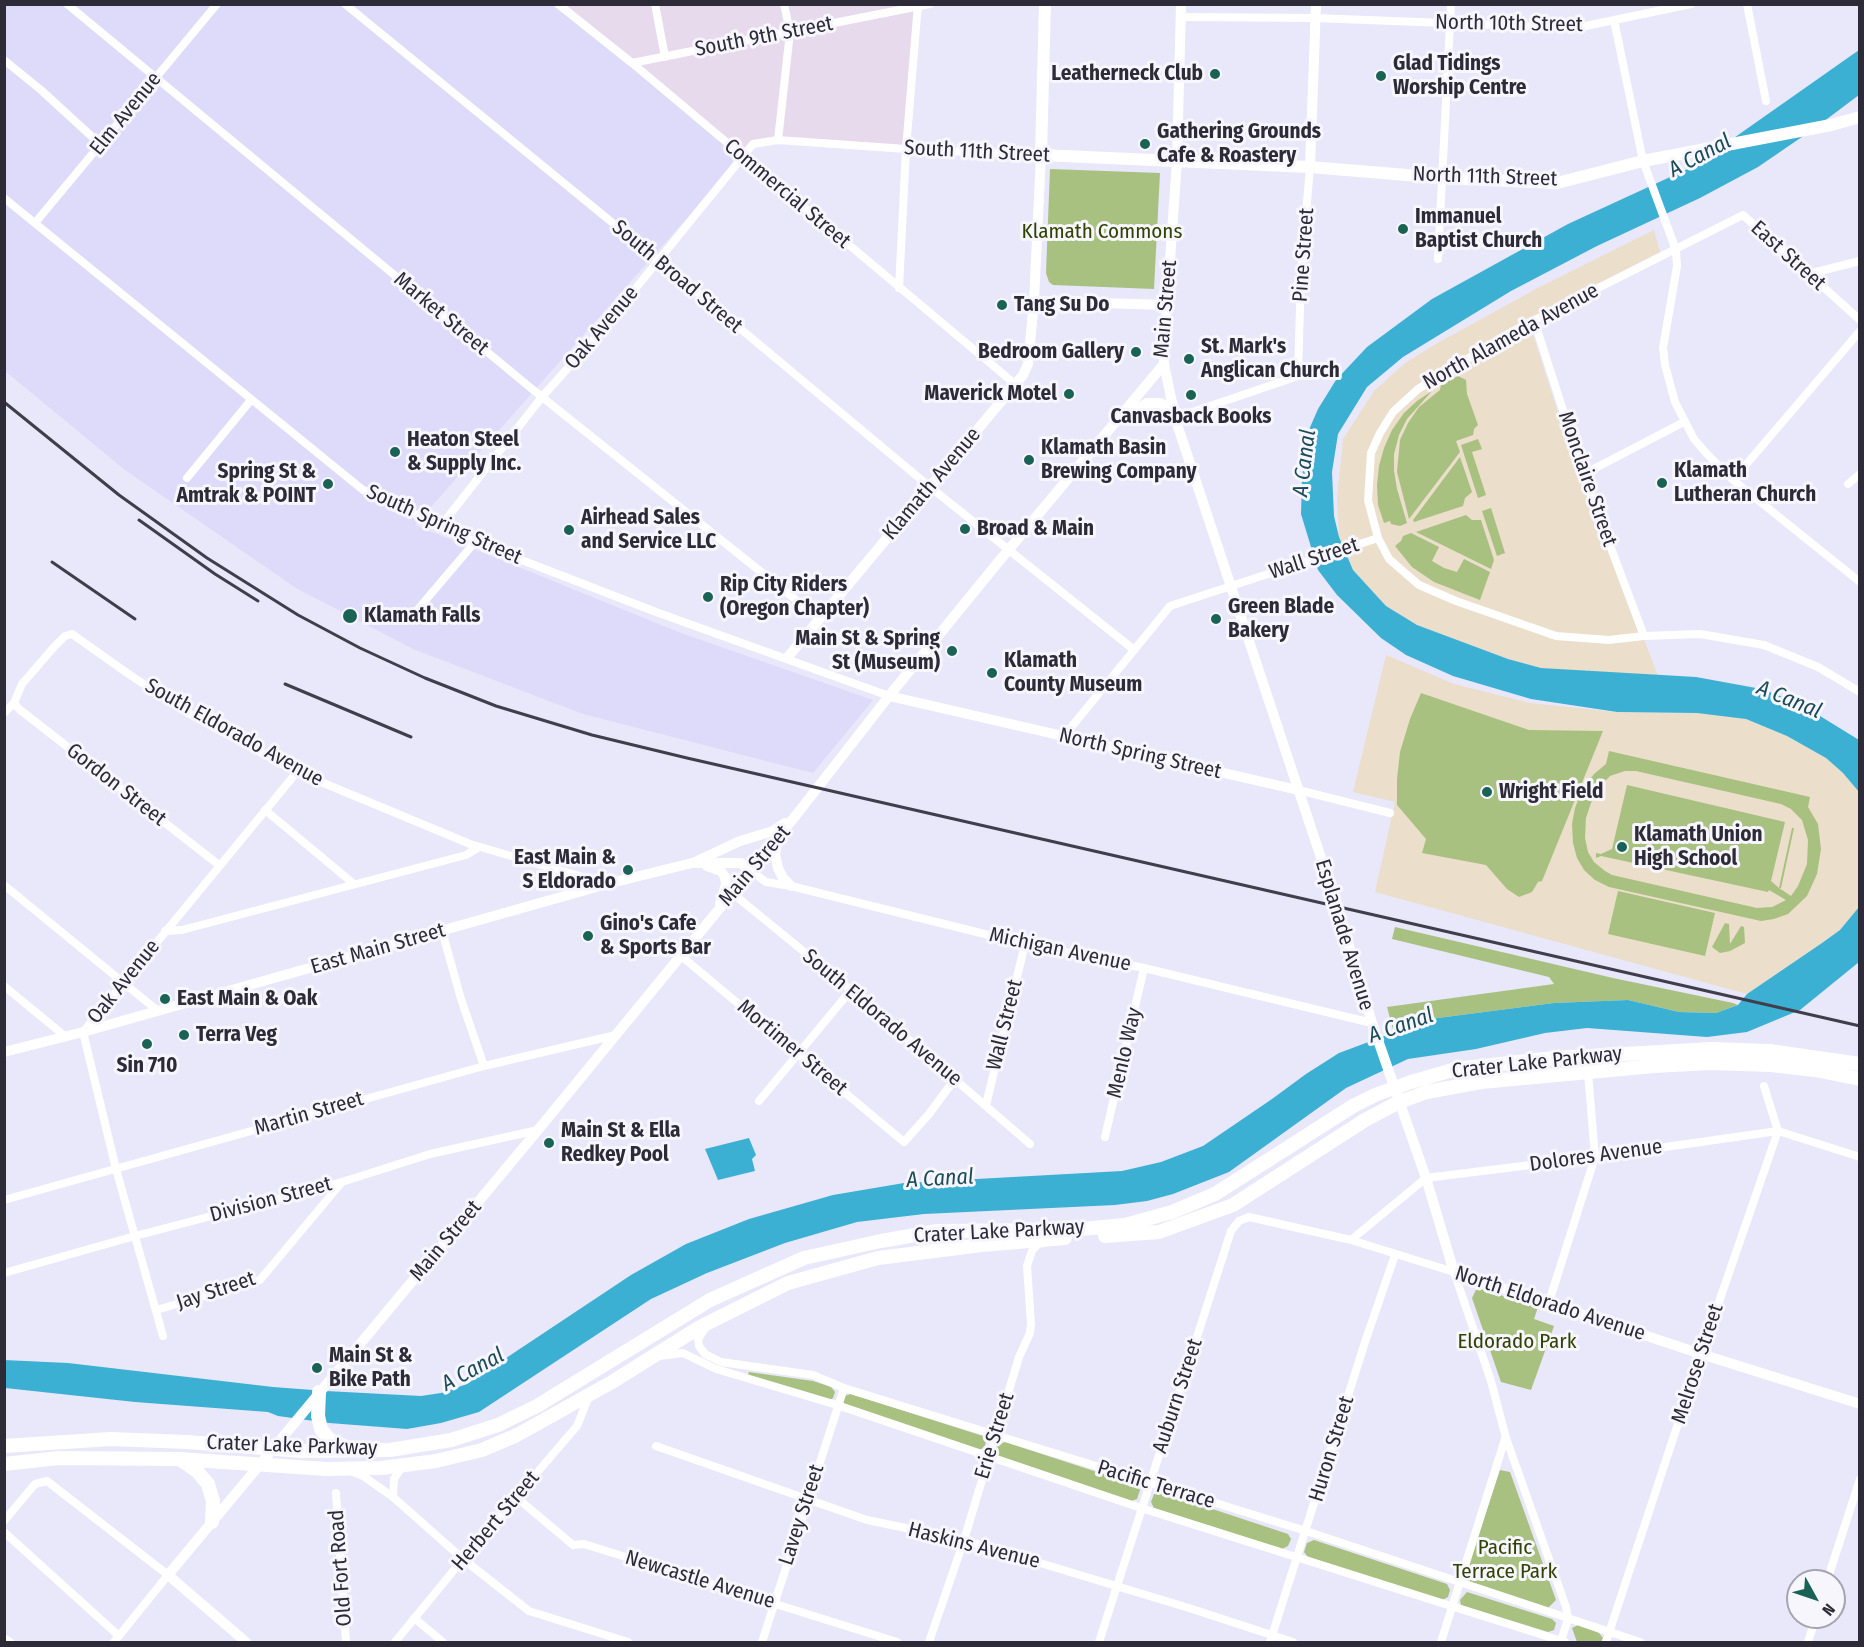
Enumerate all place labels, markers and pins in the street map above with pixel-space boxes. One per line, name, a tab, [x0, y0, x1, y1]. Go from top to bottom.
place label: Glad Tidings Worship Centre	[1393, 51, 1526, 101]
place label: Leatherneck Club	[1051, 61, 1203, 87]
marker: Leatherneck Club	[1208, 67, 1222, 81]
marker: Glad Tidings Worship Centre	[1374, 69, 1388, 83]
place label: Gathering Grounds Cafe & Roastery	[1157, 119, 1321, 169]
marker: Gathering Grounds Cafe & Roastery	[1138, 137, 1152, 151]
place label: Immanuel Baptist Church	[1415, 204, 1542, 254]
marker: Immanuel Baptist Church	[1396, 222, 1410, 236]
place label: Tang Su Do	[1014, 292, 1109, 318]
marker: Tang Su Do	[995, 298, 1009, 312]
place label: St. Mark's Anglican Church	[1201, 334, 1340, 384]
place label: Bedroom Gallery	[978, 339, 1124, 365]
marker: Bedroom Gallery	[1129, 345, 1143, 359]
marker: St. Mark's Anglican Church	[1182, 352, 1196, 366]
place label: Maverick Motel	[924, 381, 1057, 407]
marker: Maverick Motel	[1062, 387, 1076, 401]
marker: Canvasback Books	[1184, 388, 1198, 402]
place label: Canvasback Books	[1111, 404, 1271, 430]
place label: Heaton Steel & Supply Inc.	[407, 427, 521, 477]
place label: Klamath Basin Brewing Company	[1041, 435, 1197, 485]
marker: Heaton Steel & Supply Inc.	[388, 445, 402, 459]
marker: Klamath Basin Brewing Company	[1022, 453, 1036, 467]
place label: Klamath Lutheran Church	[1674, 458, 1816, 508]
place label: Spring St & Amtrak & POINT	[177, 459, 316, 509]
marker: Klamath Lutheran Church	[1655, 476, 1669, 490]
marker: Spring St & Amtrak & POINT	[321, 477, 335, 491]
place label: Airhead Sales and Service LLC	[581, 505, 716, 555]
place label: Broad & Main	[977, 516, 1094, 542]
marker: Broad & Main	[958, 522, 972, 536]
marker: Airhead Sales and Service LLC	[562, 523, 576, 537]
place label: Rip City Riders (Oregon Chapter)	[720, 572, 869, 622]
marker: Rip City Riders (Oregon Chapter)	[701, 590, 715, 604]
place label: Green Blade Bakery	[1228, 594, 1334, 644]
place label: Klamath Falls	[364, 603, 480, 629]
marker: Klamath Falls	[341, 607, 359, 625]
marker: Green Blade Bakery	[1209, 612, 1223, 626]
place label: Main St & Spring St (Museum)	[795, 626, 940, 676]
marker: Main St & Spring St (Museum)	[945, 644, 959, 658]
place label: Klamath County Museum	[1004, 648, 1142, 698]
marker: Klamath County Museum	[985, 666, 999, 680]
place label: Wright Field	[1499, 779, 1603, 805]
marker: Wright Field	[1480, 785, 1494, 799]
place label: Klamath Union High School	[1634, 822, 1762, 872]
marker: Klamath Union High School	[1615, 840, 1629, 854]
place label: East Main & S Eldorado	[514, 845, 616, 895]
marker: East Main & S Eldorado	[621, 863, 635, 877]
place label: Gino's Cafe & Sports Bar	[600, 911, 711, 961]
marker: Gino's Cafe & Sports Bar	[581, 929, 595, 943]
place label: East Main & Oak	[177, 986, 317, 1012]
marker: East Main & Oak	[158, 992, 172, 1006]
place label: Terra Veg	[196, 1022, 277, 1048]
marker: Terra Veg	[177, 1028, 191, 1042]
marker: Sin 710	[140, 1037, 154, 1051]
place label: Sin 710	[117, 1053, 177, 1079]
place label: Main St & Ella Redkey Pool	[561, 1118, 680, 1168]
marker: Main St & Ella Redkey Pool	[542, 1136, 556, 1150]
place label: Main St & Bike Path	[329, 1343, 413, 1393]
marker: Main St & Bike Path	[310, 1361, 324, 1375]

